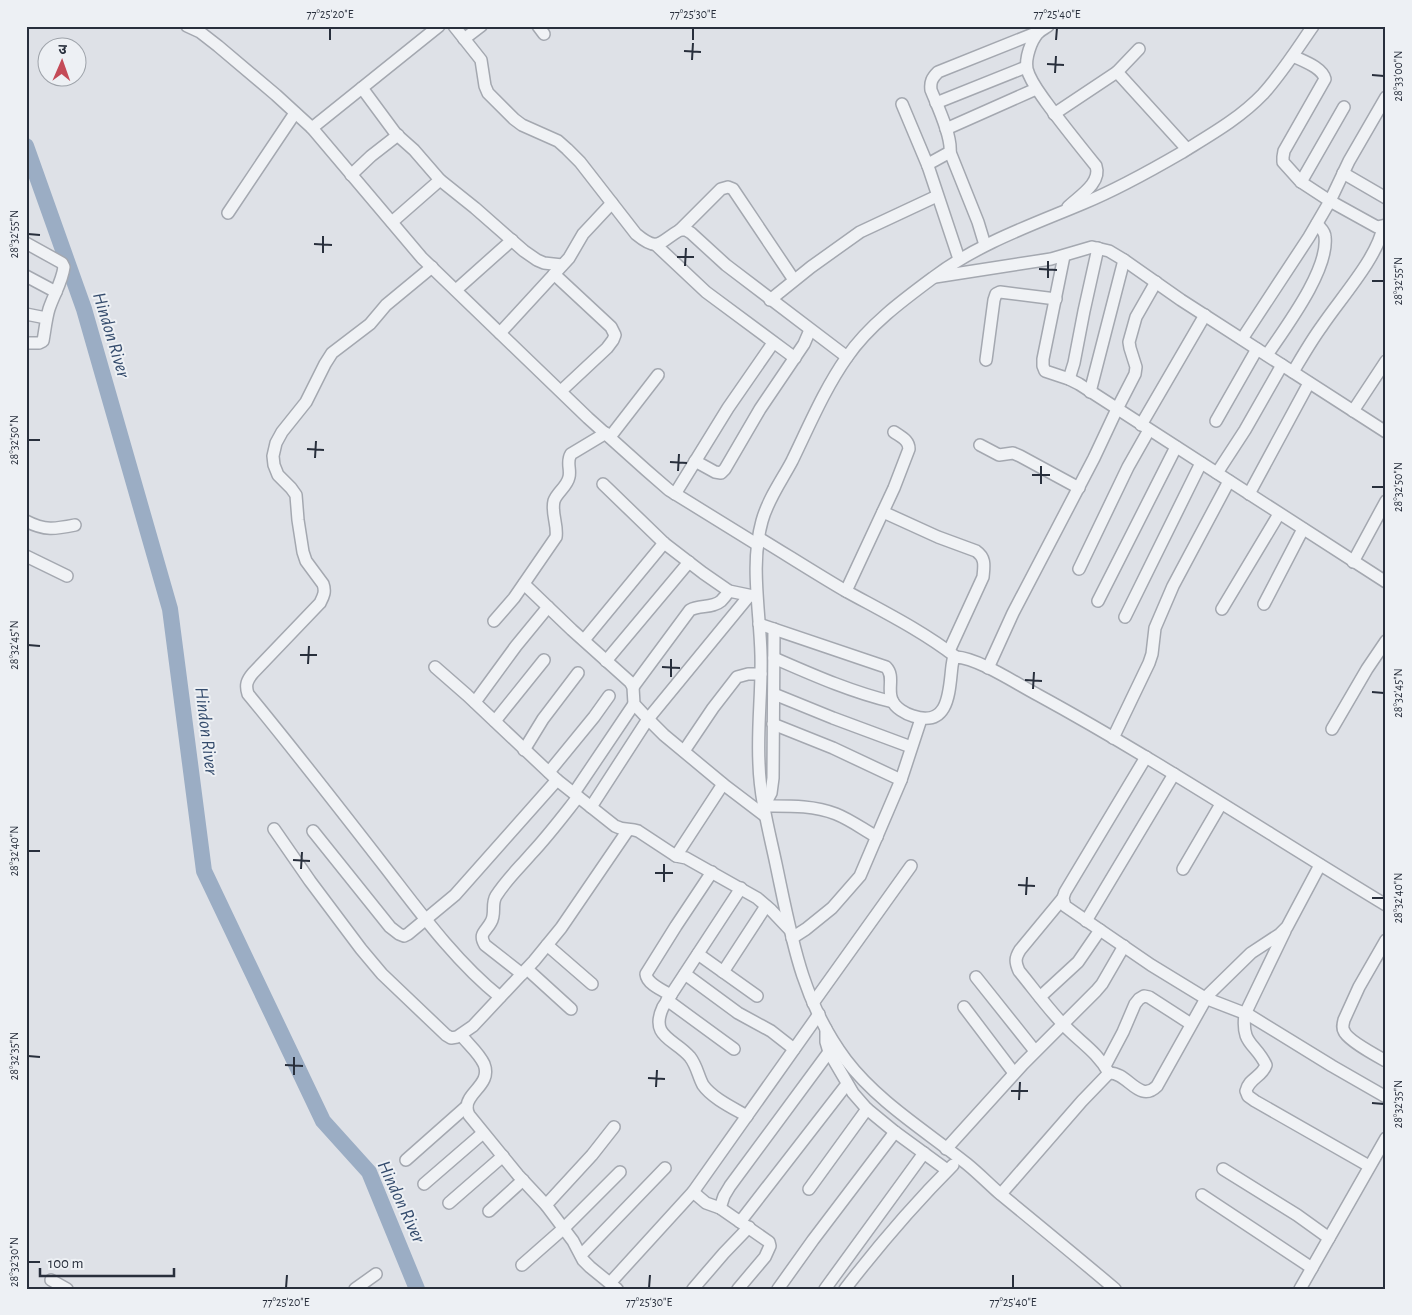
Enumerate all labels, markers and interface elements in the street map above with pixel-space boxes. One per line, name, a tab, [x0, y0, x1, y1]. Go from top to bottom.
text: 77°25'20"E	[307, 8, 354, 20]
text: 77°25'30"E	[670, 8, 716, 20]
text: 77°25'40"E	[1033, 8, 1081, 20]
north arrow	[38, 38, 88, 88]
text: उ	[58, 43, 68, 57]
text: 28°33'00"N	[1392, 51, 1404, 101]
text: 28°32'55"N	[8, 210, 20, 258]
text: 28°32'55"N	[1392, 257, 1404, 305]
water label: Hindon River	[89, 290, 133, 381]
text: 28°32'50"N	[8, 415, 20, 465]
text: 28°32'50"N	[1392, 462, 1404, 512]
text: 28°32'45"N	[8, 620, 20, 670]
text: 28°32'45"N	[1392, 668, 1404, 718]
water label: Hindon River	[191, 686, 221, 777]
text: 28°32'40"N	[8, 826, 20, 876]
text: 28°32'40"N	[1392, 873, 1404, 923]
text: 28°32'35"N	[8, 1032, 20, 1080]
text: 28°32'35"N	[1392, 1080, 1404, 1128]
water label: Hindon River	[374, 1158, 429, 1247]
text: 28°32'30"N	[8, 1237, 20, 1287]
scale bar	[40, 1245, 174, 1277]
text: 100 m	[48, 1256, 83, 1271]
text: 77°25'20"E	[263, 1296, 310, 1308]
text: 77°25'30"E	[626, 1296, 672, 1308]
text: 77°25'40"E	[989, 1296, 1037, 1308]

